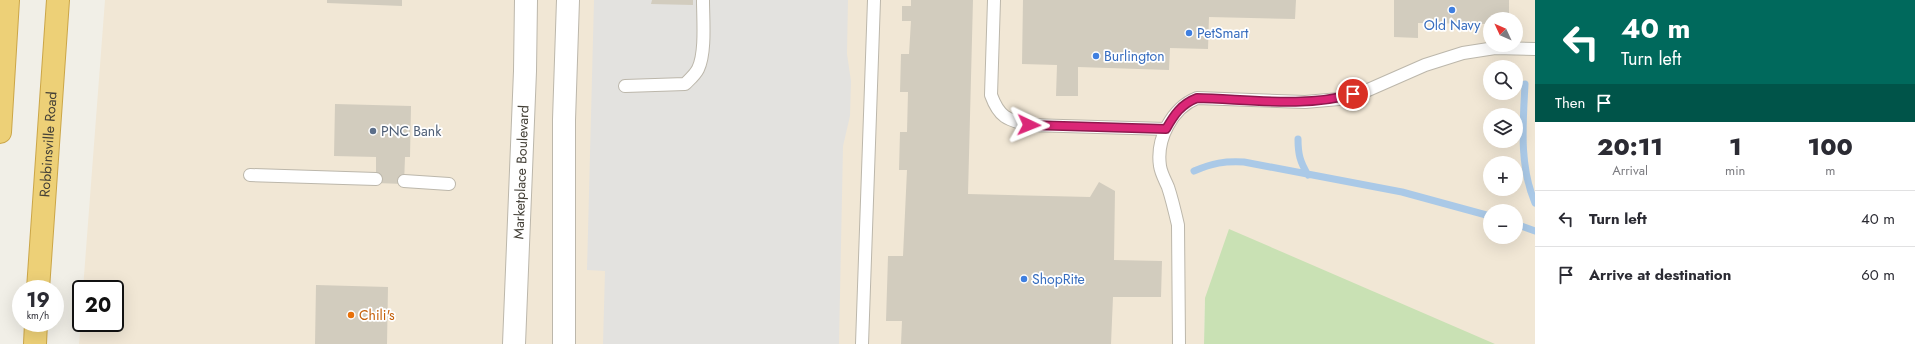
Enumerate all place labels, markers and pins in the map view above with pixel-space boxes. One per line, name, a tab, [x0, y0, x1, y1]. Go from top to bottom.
marker: Old Navy	[1447, 5, 1457, 15]
place label: Old Navy	[1424, 15, 1481, 35]
place label: PetSmart	[1197, 23, 1249, 43]
marker: PetSmart	[1184, 28, 1194, 38]
place label: Burlington	[1104, 46, 1165, 66]
marker: Burlington	[1091, 51, 1101, 61]
pin	[1336, 77, 1370, 111]
place label: PNC Bank	[381, 121, 442, 141]
marker: PNC Bank	[368, 126, 378, 136]
place label: ShopRite	[1032, 269, 1085, 289]
marker: ShopRite	[1019, 274, 1029, 284]
place label: Chili's	[359, 305, 395, 325]
marker: Chili's	[346, 310, 356, 320]

